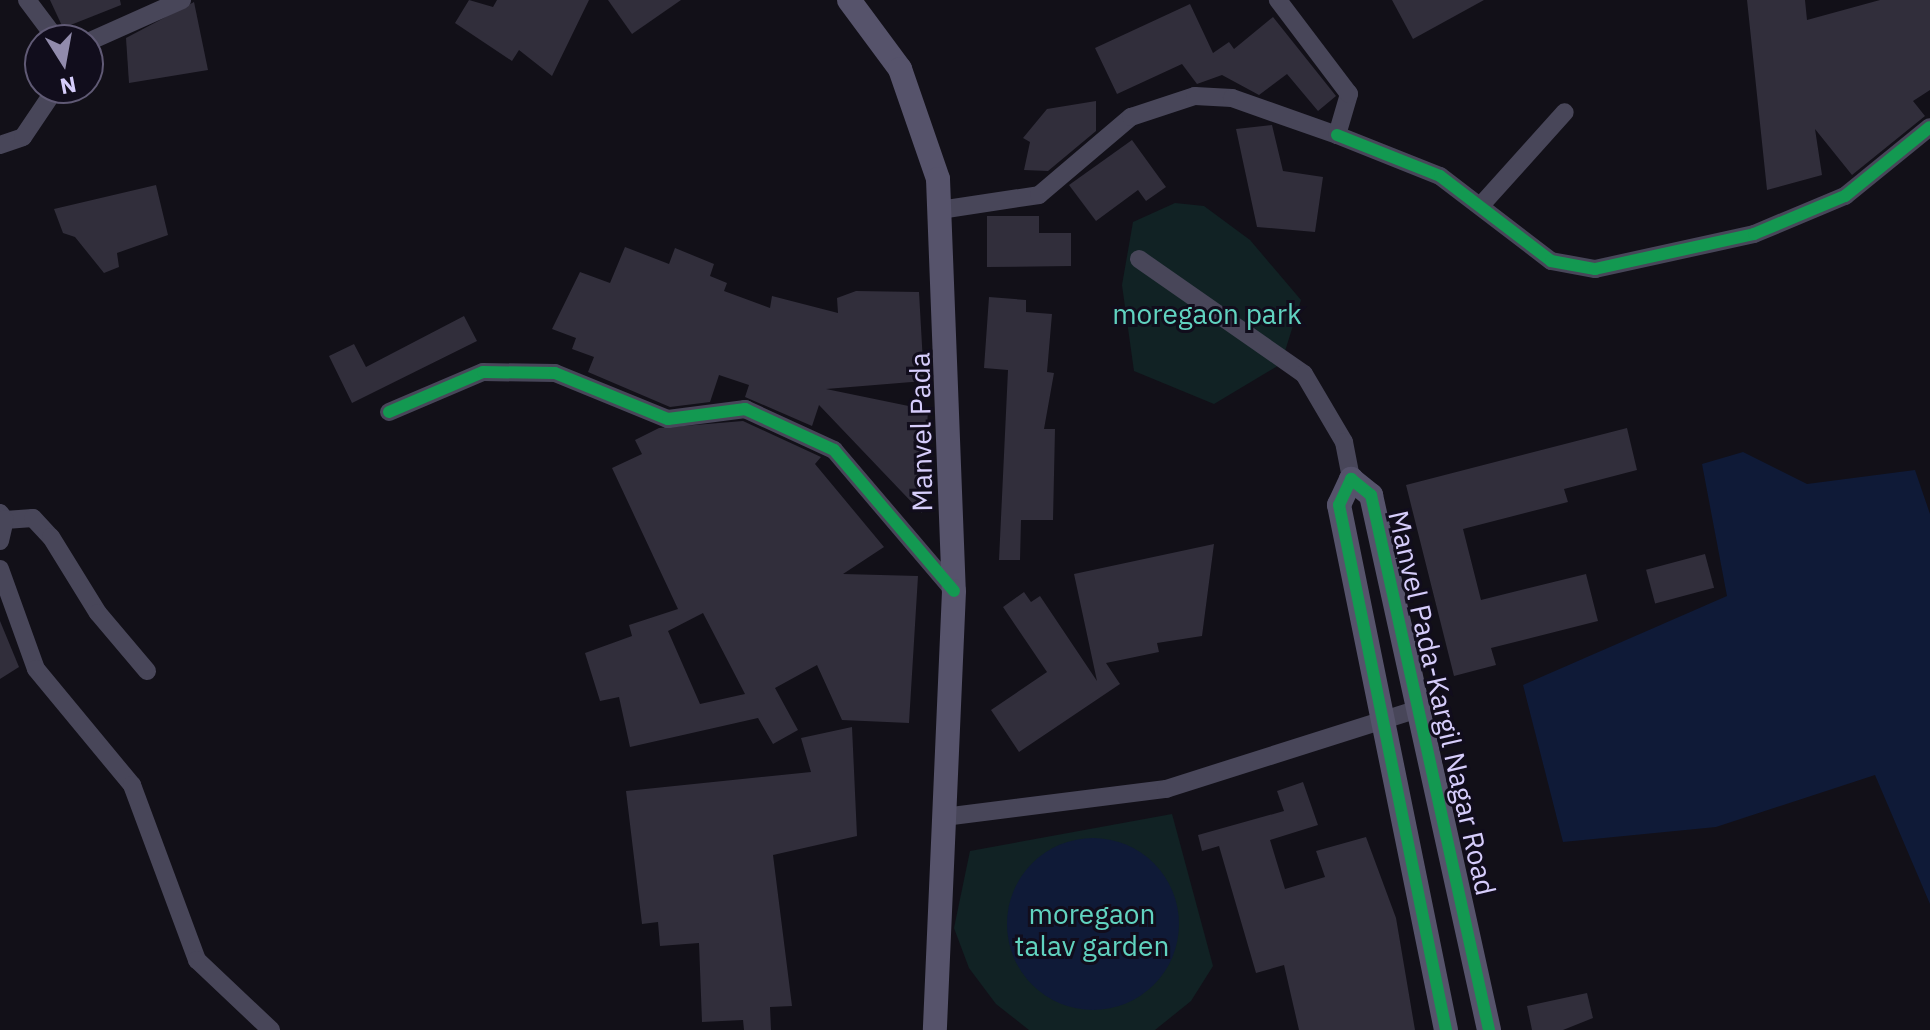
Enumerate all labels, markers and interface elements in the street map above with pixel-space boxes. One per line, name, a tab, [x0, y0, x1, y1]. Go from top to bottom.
north arrow	[24, 24, 104, 104]
text: N	[58, 70, 79, 102]
park label: moregaon park	[1112, 297, 1302, 331]
street label: Manvel Pada	[903, 352, 939, 512]
street label: Manvel Pada-Kargil Nagar Road	[1381, 507, 1503, 899]
park label: moregaon talav garden	[1015, 897, 1169, 963]

